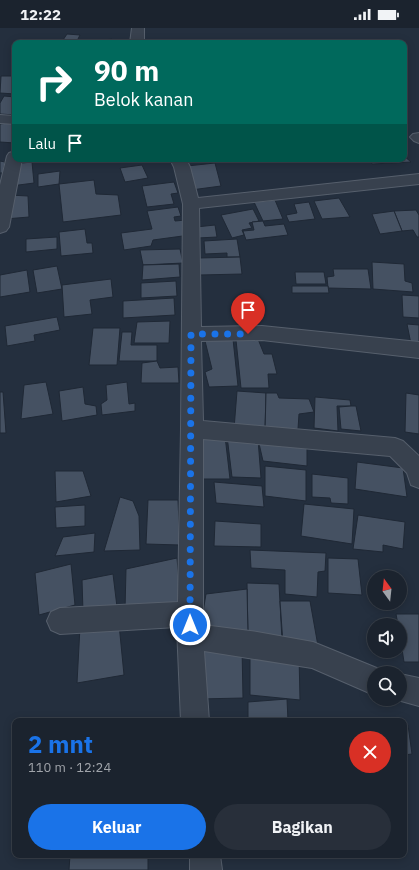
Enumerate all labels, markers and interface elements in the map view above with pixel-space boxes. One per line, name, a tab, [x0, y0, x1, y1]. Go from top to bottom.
text: 12:22	[20, 5, 61, 24]
text: 90 m	[94, 52, 159, 89]
icon: right	[28, 56, 80, 108]
text: Belok kanan	[94, 88, 193, 111]
icon: arrive	[64, 132, 86, 154]
text: Lalu	[28, 134, 56, 153]
pin	[231, 293, 265, 334]
icon: arrive	[237, 299, 259, 321]
north arrow	[367, 570, 407, 610]
map controls	[367, 570, 407, 706]
position arrow	[169, 604, 211, 646]
button: sound	[367, 618, 407, 658]
button: search	[367, 666, 407, 706]
text: 2 mnt	[28, 728, 93, 760]
button: close	[349, 731, 391, 773]
text: 110 m · 12:24	[28, 759, 111, 776]
button: Keluar	[28, 804, 206, 850]
button: Bagikan	[214, 804, 391, 850]

